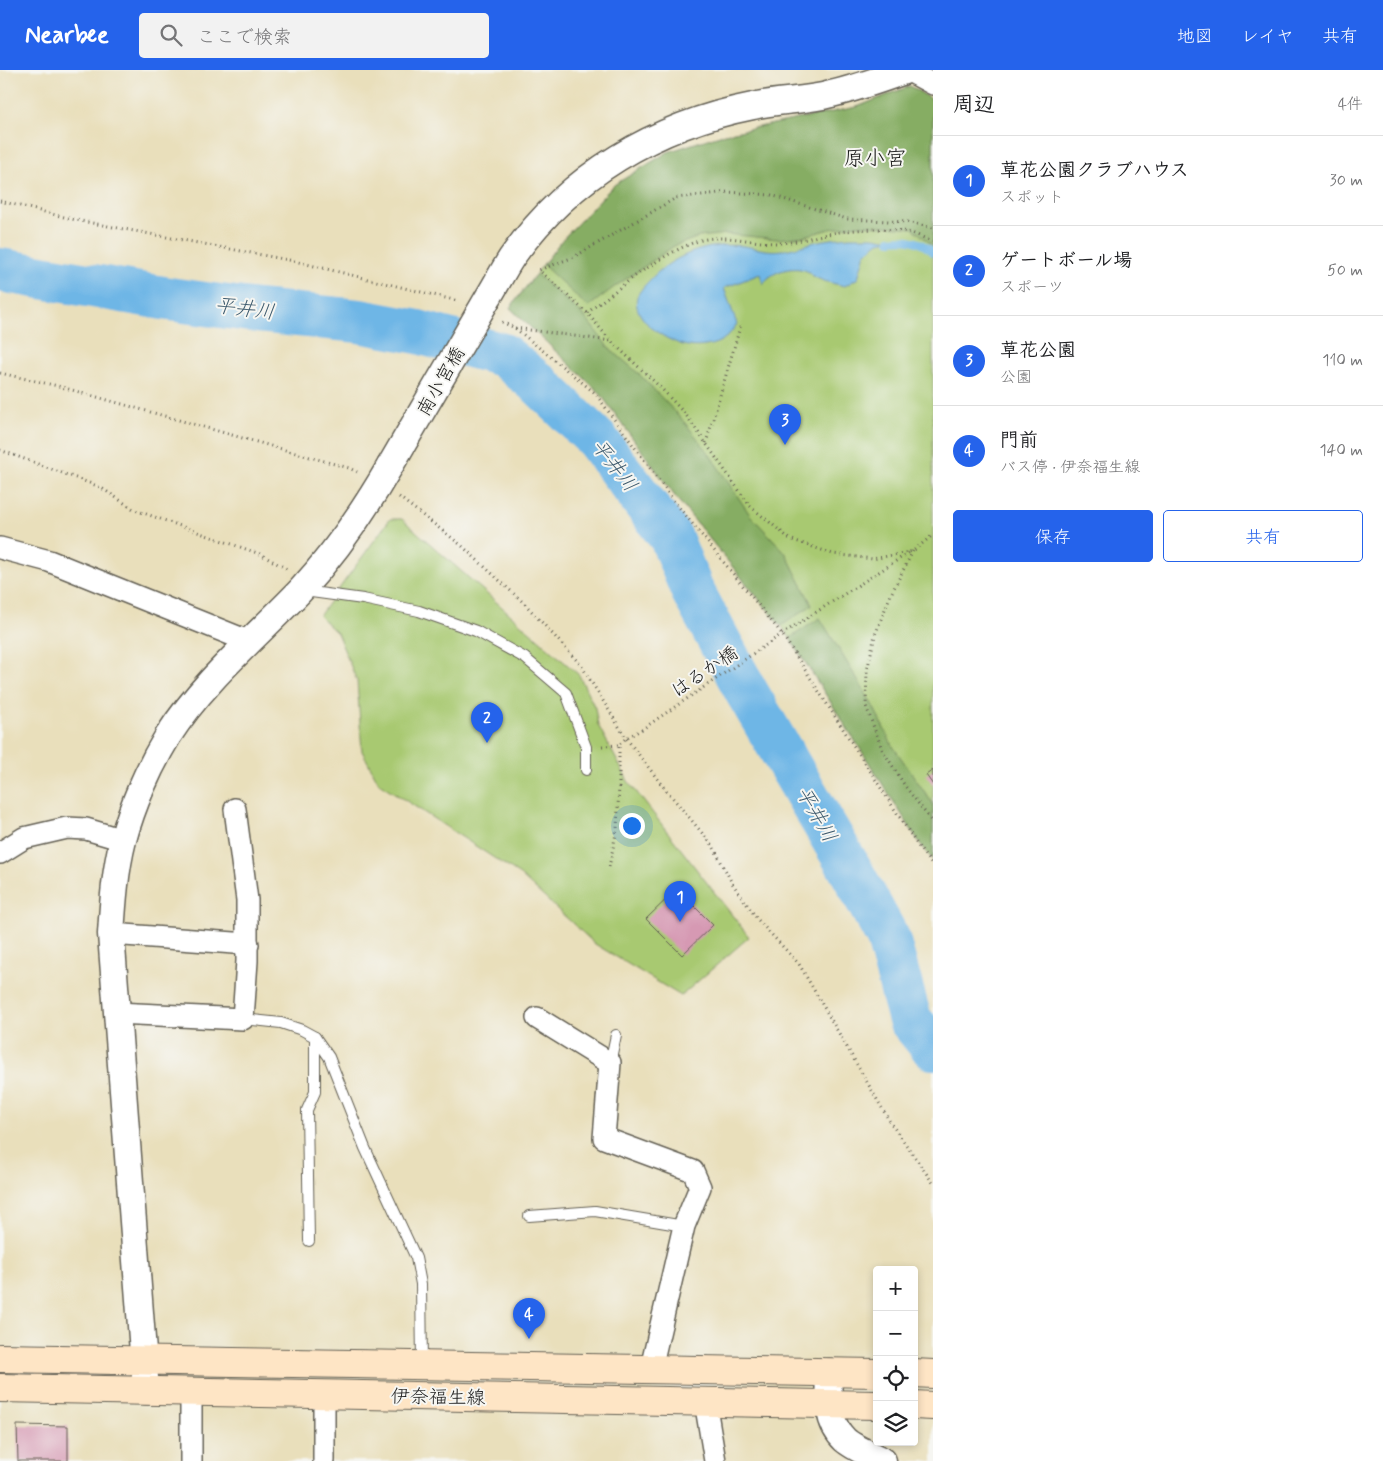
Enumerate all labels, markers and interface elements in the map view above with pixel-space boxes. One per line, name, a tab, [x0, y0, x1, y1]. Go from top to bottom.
search box	[139, 13, 489, 58]
text: Nearbee	[25, 20, 109, 51]
icon: search	[157, 21, 185, 49]
text: ここで検索	[197, 25, 292, 50]
text: 地図	[1177, 25, 1213, 49]
text: レイヤ	[1241, 25, 1294, 49]
text: 共有	[1322, 25, 1358, 49]
text: 周辺	[953, 91, 995, 119]
text: 4件	[1338, 94, 1363, 115]
district label: 原小宮	[844, 145, 907, 173]
text: 草花公園クラブハウス	[1000, 158, 1189, 183]
text: 1	[965, 170, 973, 191]
text: 30 m	[1330, 170, 1363, 191]
text: スポット	[1000, 187, 1064, 208]
text: ゲートボール場	[1000, 248, 1132, 273]
text: 2	[965, 260, 973, 281]
text: 50 m	[1327, 260, 1363, 281]
text: スポーツ	[1000, 277, 1064, 298]
water label: 平井川	[213, 292, 276, 327]
text: 草花公園	[1000, 338, 1076, 363]
street label: 南小宮橋	[411, 343, 471, 421]
text: 3	[965, 350, 973, 371]
text: 110 m	[1322, 350, 1363, 371]
text: 公園	[1000, 367, 1032, 388]
pin: 3	[769, 404, 801, 445]
text: 門前	[1000, 428, 1038, 453]
water label: 平井川	[585, 434, 643, 498]
text: 4	[964, 440, 974, 461]
text: 140 m	[1319, 440, 1363, 461]
text: バス停 · 伊奈福生線	[1000, 457, 1140, 478]
button: 保存	[953, 510, 1153, 562]
button: 共有	[1163, 510, 1363, 562]
street label: はるか橋	[667, 641, 743, 704]
pin: 2	[471, 702, 503, 743]
water label: 平井川	[789, 782, 842, 847]
your location	[619, 813, 645, 839]
pin: 1	[664, 881, 696, 922]
map controls	[873, 1266, 918, 1446]
button: +	[873, 1266, 918, 1311]
pin: 4	[513, 1298, 545, 1339]
button: −	[873, 1311, 918, 1356]
button: locate	[873, 1356, 918, 1401]
street label: 伊奈福生線	[390, 1384, 486, 1411]
button: layers	[873, 1401, 918, 1446]

